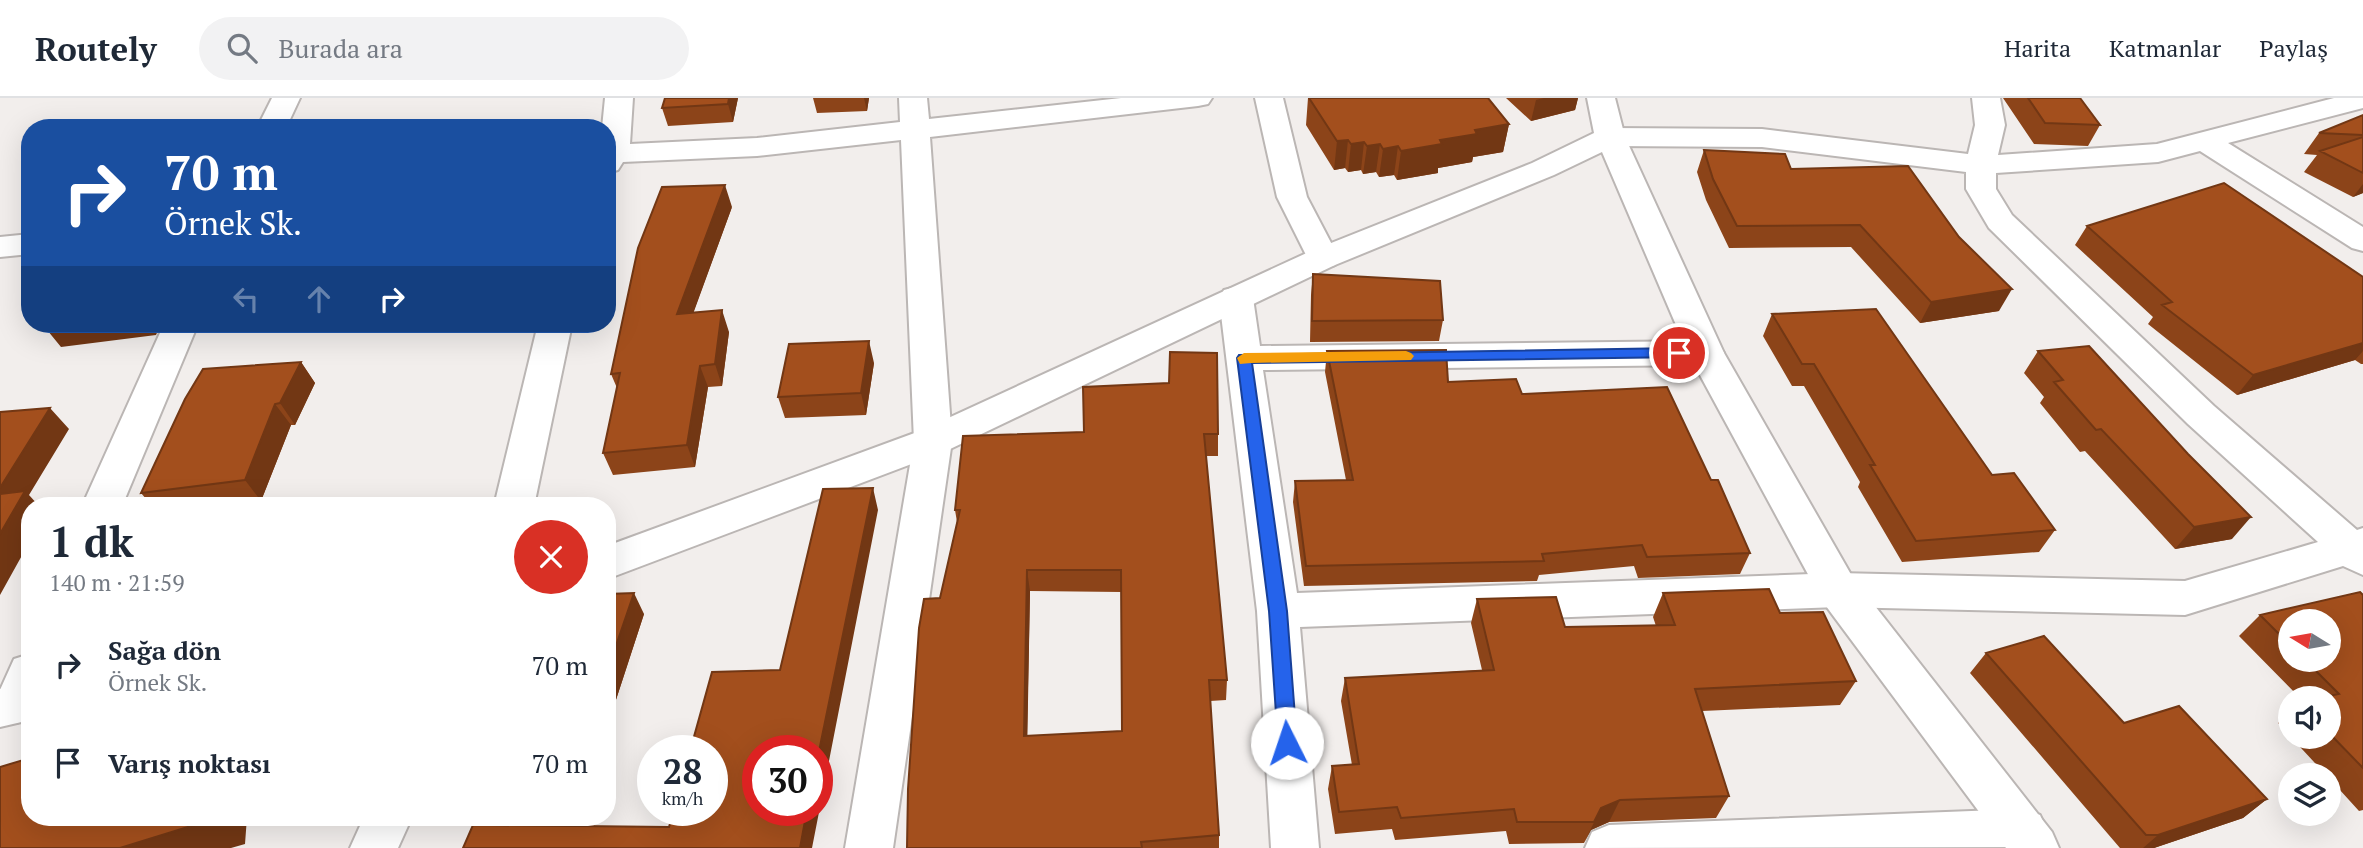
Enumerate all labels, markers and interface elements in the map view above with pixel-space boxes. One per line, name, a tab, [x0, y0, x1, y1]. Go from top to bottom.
search box	[199, 17, 689, 80]
text: Routely	[35, 27, 157, 70]
icon: search	[223, 29, 261, 67]
text: Burada ara	[279, 31, 403, 65]
text: Harita	[2004, 32, 2071, 64]
text: Katmanlar	[2109, 32, 2221, 64]
text: Paylaş	[2259, 32, 2328, 64]
text: 70 m	[164, 139, 278, 204]
icon: right	[49, 147, 140, 238]
text: Örnek Sk.	[164, 202, 302, 244]
icon: left	[227, 280, 265, 318]
icon: ahead	[300, 280, 338, 318]
icon: right	[373, 280, 411, 318]
pin	[1649, 323, 1709, 383]
icon: arrive	[1660, 334, 1698, 372]
text: 1 dk	[49, 513, 134, 569]
button: close	[514, 520, 588, 594]
text: 140 m · 21:59	[49, 567, 184, 598]
north arrow	[2278, 609, 2342, 672]
map controls	[2278, 609, 2341, 826]
text: Sağa dön	[108, 633, 221, 667]
icon: right	[49, 646, 87, 684]
text: 70 m	[532, 648, 588, 682]
text: Örnek Sk.	[108, 667, 207, 698]
button: sound	[2278, 686, 2341, 749]
position arrow	[1250, 706, 1324, 780]
speed limit sign: 30	[742, 735, 833, 826]
icon: arrive	[49, 744, 87, 782]
text: Varış noktası	[108, 746, 271, 780]
text: 70 m	[532, 746, 588, 780]
text: 28	[663, 748, 702, 794]
button: layers	[2278, 763, 2341, 826]
text: km/h	[662, 786, 703, 810]

